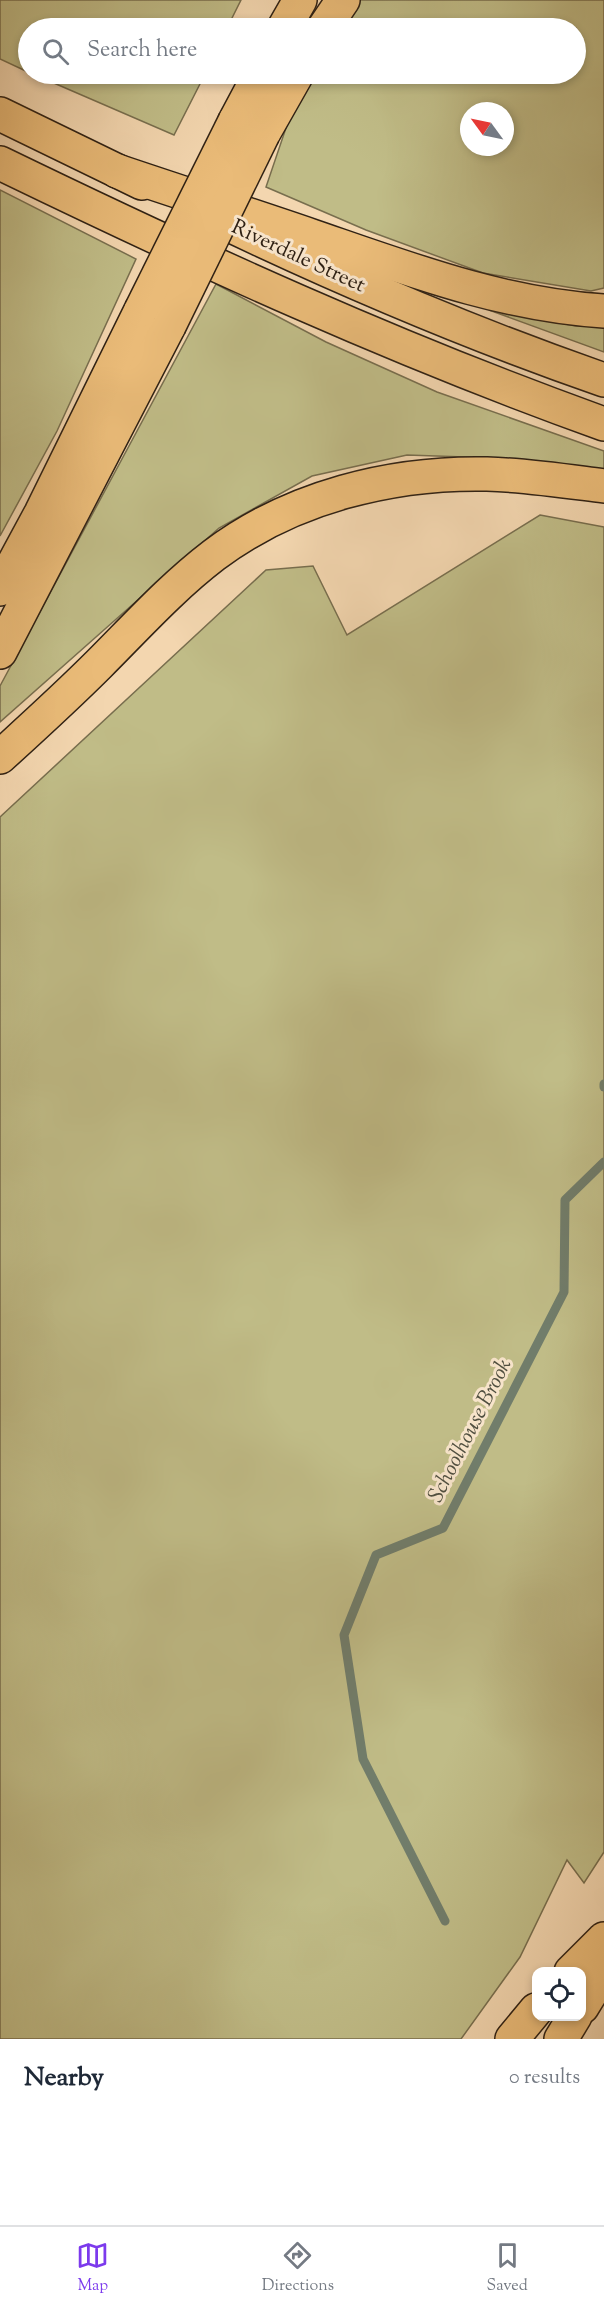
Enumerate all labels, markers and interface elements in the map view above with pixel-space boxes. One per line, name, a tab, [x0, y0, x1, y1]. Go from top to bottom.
search box	[18, 18, 586, 84]
icon: search	[39, 35, 72, 68]
text: Search here	[87, 35, 197, 67]
north arrow	[460, 102, 514, 156]
street label: Riverdale Street	[226, 213, 370, 301]
water label: Schoolhouse Brook	[421, 1354, 521, 1508]
map controls	[532, 1967, 586, 2021]
button: locate	[532, 1967, 586, 2021]
text: Nearby	[24, 2060, 104, 2097]
text: 0 results	[509, 2064, 580, 2093]
tab: Map	[76, 2239, 109, 2298]
tab: Directions	[262, 2239, 334, 2298]
tab: Saved	[487, 2239, 528, 2298]

